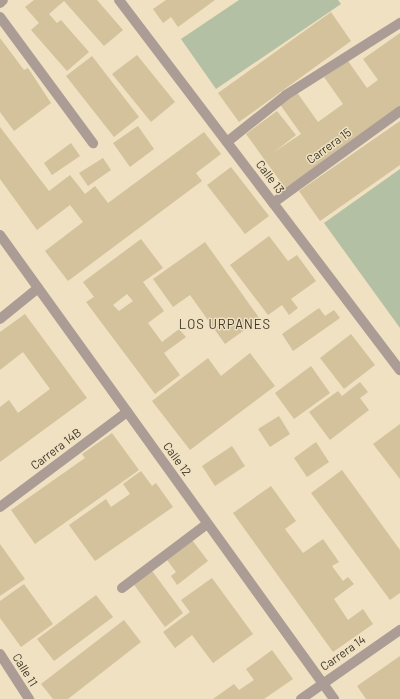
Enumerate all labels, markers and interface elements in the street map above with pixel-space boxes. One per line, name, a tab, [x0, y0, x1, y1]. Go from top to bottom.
street label: Carrera 15	[304, 125, 354, 167]
street label: Calle 13	[253, 157, 287, 197]
district label: LOS URPANES	[179, 316, 271, 332]
street label: Carrera 14B	[28, 425, 84, 473]
street label: Calle 12	[160, 439, 194, 479]
street label: Carrera 14	[318, 632, 368, 674]
street label: Calle 11	[9, 651, 41, 689]

